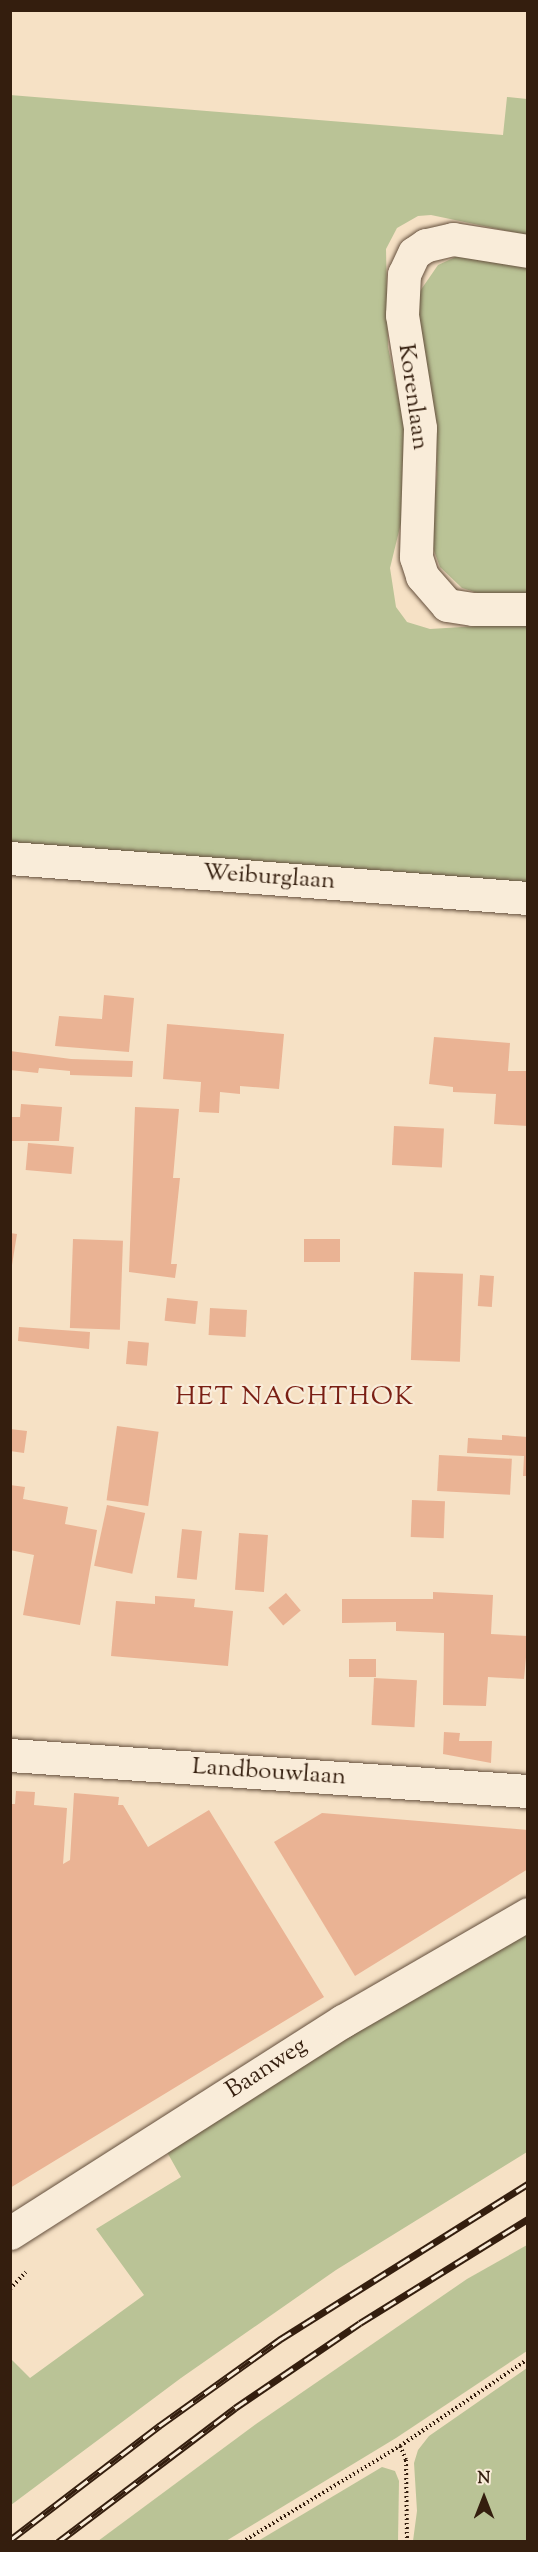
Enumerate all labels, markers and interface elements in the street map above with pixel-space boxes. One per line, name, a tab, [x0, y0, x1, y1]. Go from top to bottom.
street label: Korenlaan	[390, 342, 434, 452]
street label: Weiburglaan	[202, 859, 336, 897]
district label: HET NACHTHOK	[175, 1382, 415, 1414]
street label: Landbouwlaan	[191, 1753, 347, 1793]
street label: Baanweg	[221, 2032, 313, 2106]
north arrow	[454, 2468, 514, 2528]
text: N	[478, 2468, 490, 2491]

